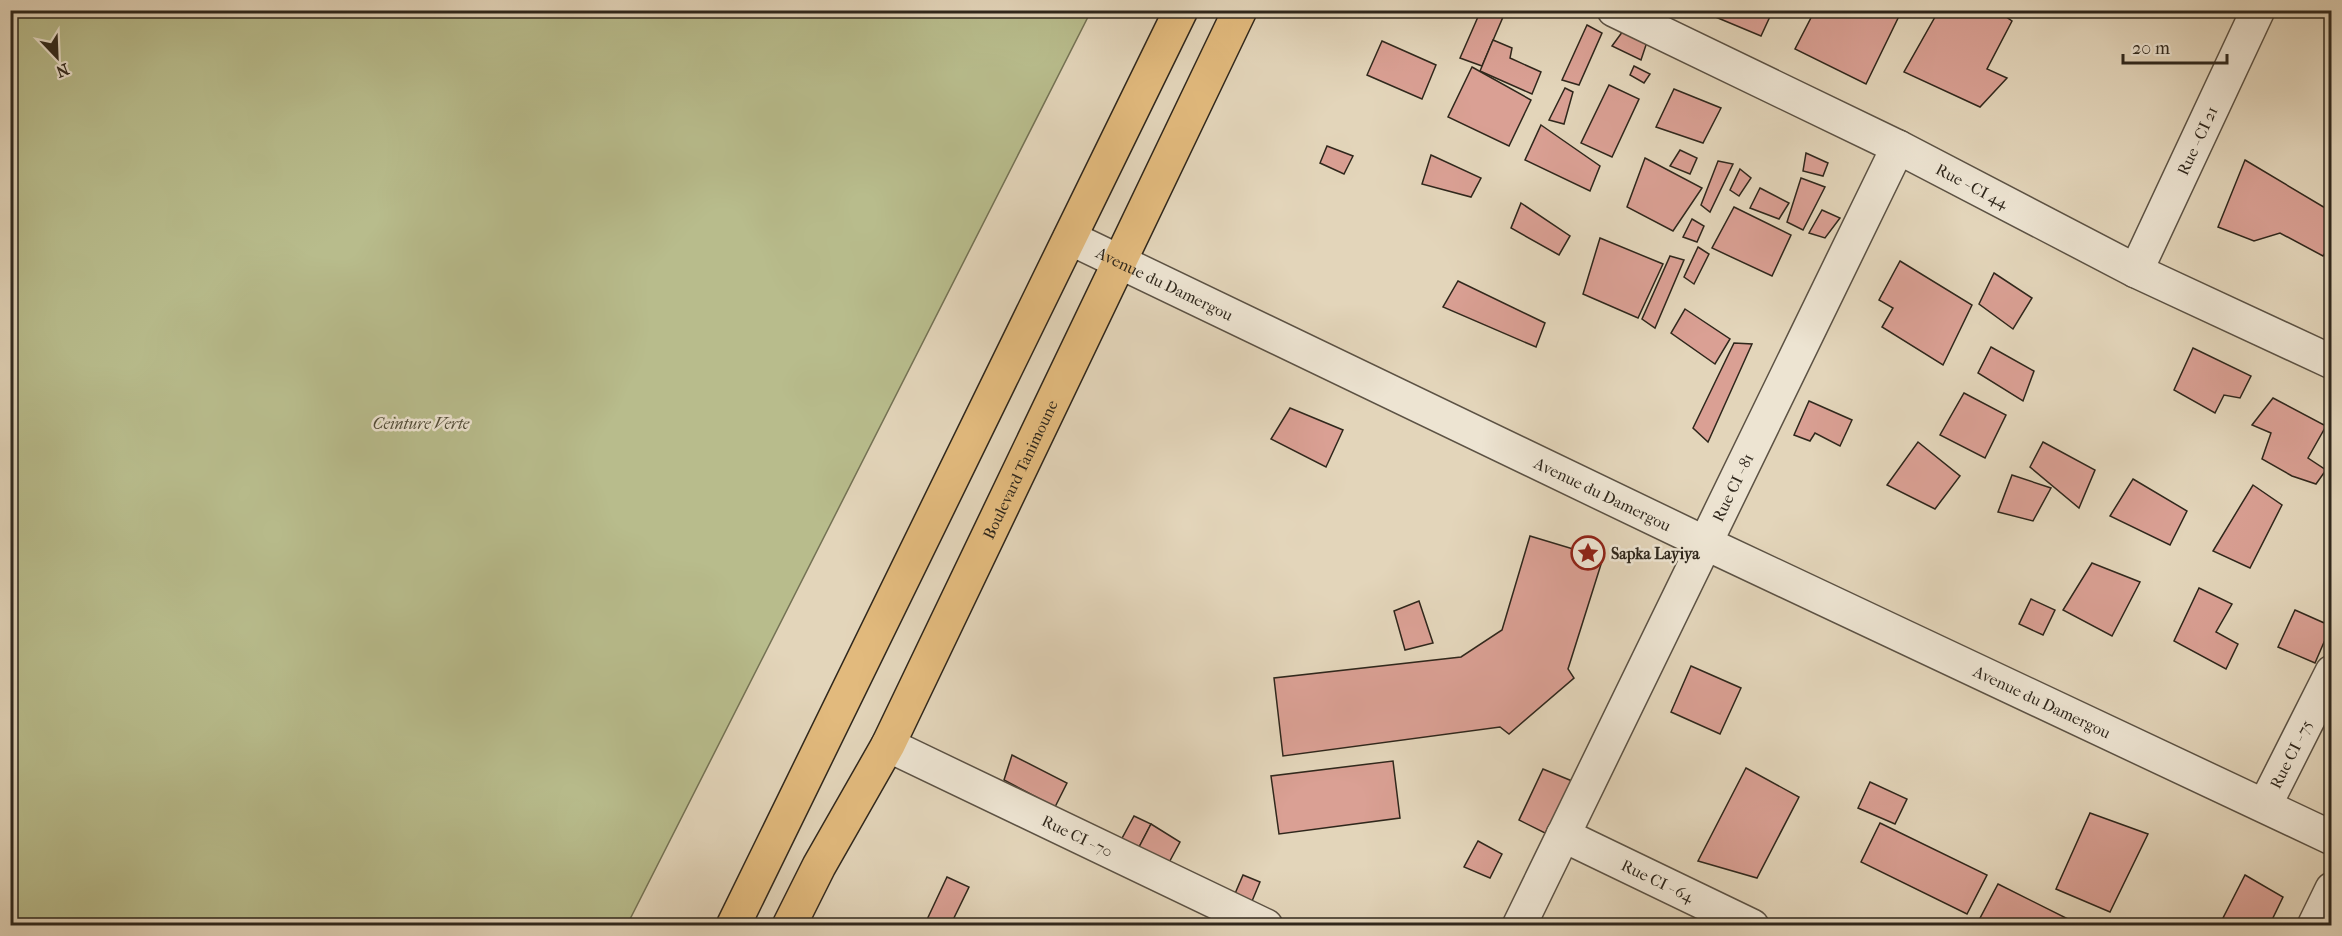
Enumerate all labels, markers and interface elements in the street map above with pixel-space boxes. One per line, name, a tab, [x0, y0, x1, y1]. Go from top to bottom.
north arrow	[27, 27, 87, 87]
scale bar	[2123, 27, 2226, 65]
text: 20 m	[2132, 38, 2170, 59]
text: N	[53, 59, 72, 82]
street label: Rue - CI 21	[2173, 103, 2221, 178]
street label: Rue - CI 44	[1933, 159, 2012, 213]
street label: Avenue du Damergou	[1092, 242, 1236, 324]
street label: Boulevard Tanimoune	[979, 397, 1061, 542]
park label: Ceinture Verte	[373, 414, 470, 433]
street label: Rue CI - 81	[1708, 450, 1757, 524]
street label: Avenue du Damergou	[1530, 453, 1674, 535]
place icon: Sapka Layiya	[1570, 535, 1606, 571]
place label: Sapka Layiya	[1611, 544, 1700, 564]
street label: Avenue du Damergou	[1970, 661, 2114, 742]
street label: Rue CI - 75	[2265, 717, 2316, 792]
street label: Rue CI - 70	[1039, 811, 1116, 861]
street label: Rue CI - 64	[1618, 855, 1697, 906]

